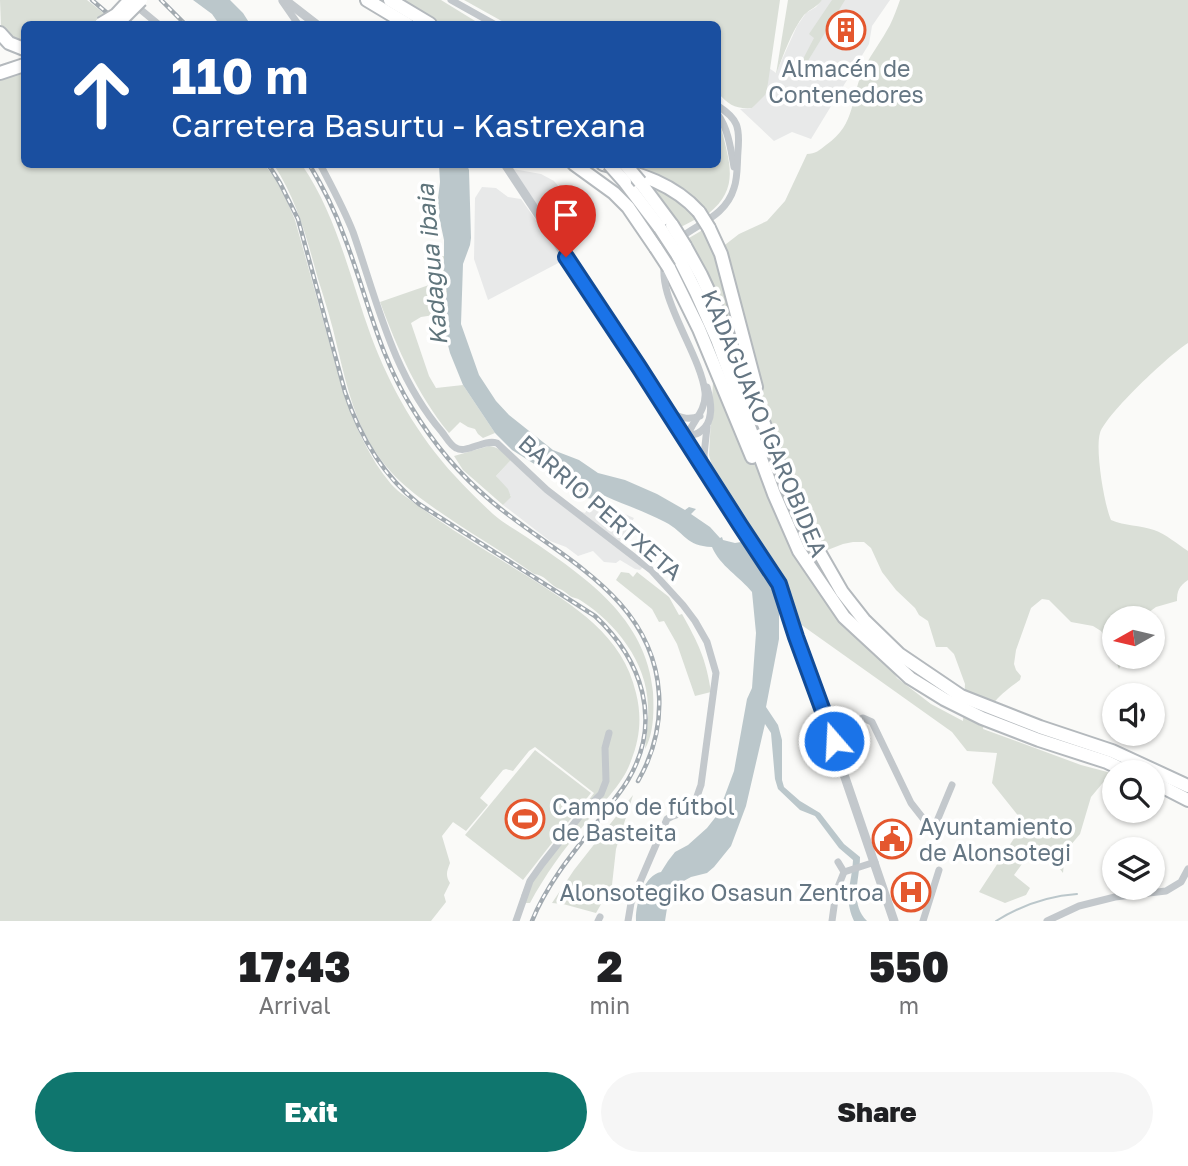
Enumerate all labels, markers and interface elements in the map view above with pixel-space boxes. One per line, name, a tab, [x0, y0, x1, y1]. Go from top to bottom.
building icon: Almacén de Contenedores	[825, 9, 867, 51]
text: 110 m	[171, 46, 308, 105]
icon: ahead	[56, 49, 147, 140]
place label: Almacén de Contenedores	[768, 54, 924, 108]
text: Carretera Basurtu - Kastrexana	[171, 106, 646, 144]
water label: Kadagua ibaia	[409, 182, 453, 347]
pin	[536, 185, 596, 257]
icon: arrive	[547, 196, 585, 234]
street label: KADAGUAKO IGAROBIDEA	[696, 285, 834, 561]
street label: BARRIO PERTXETA	[513, 428, 689, 586]
north arrow	[1102, 606, 1166, 668]
map controls	[1102, 606, 1165, 900]
button: sound	[1102, 683, 1165, 746]
position arrow	[797, 704, 871, 778]
button: search	[1102, 760, 1165, 823]
place label: Campo de fútbol de Basteita	[552, 792, 735, 846]
sports icon: Campo de fútbol de Basteita	[504, 798, 546, 840]
place label: Ayuntamiento de Alonsotegi	[919, 812, 1073, 866]
public building icon: Ayuntamiento de Alonsotegi	[871, 818, 913, 860]
button: layers	[1102, 837, 1165, 900]
hospital icon: Alonsotegiko Osasun Zentroa	[890, 871, 932, 913]
place label: Alonsotegiko Osasun Zentroa	[560, 878, 884, 906]
text: 17:43	[239, 941, 351, 991]
text: 2	[597, 941, 623, 991]
text: 550	[869, 941, 949, 991]
text: Arrival	[259, 991, 331, 1019]
text: min	[589, 991, 630, 1019]
text: m	[899, 991, 919, 1019]
button: Exit	[35, 1072, 587, 1152]
button: Share	[601, 1072, 1153, 1152]

